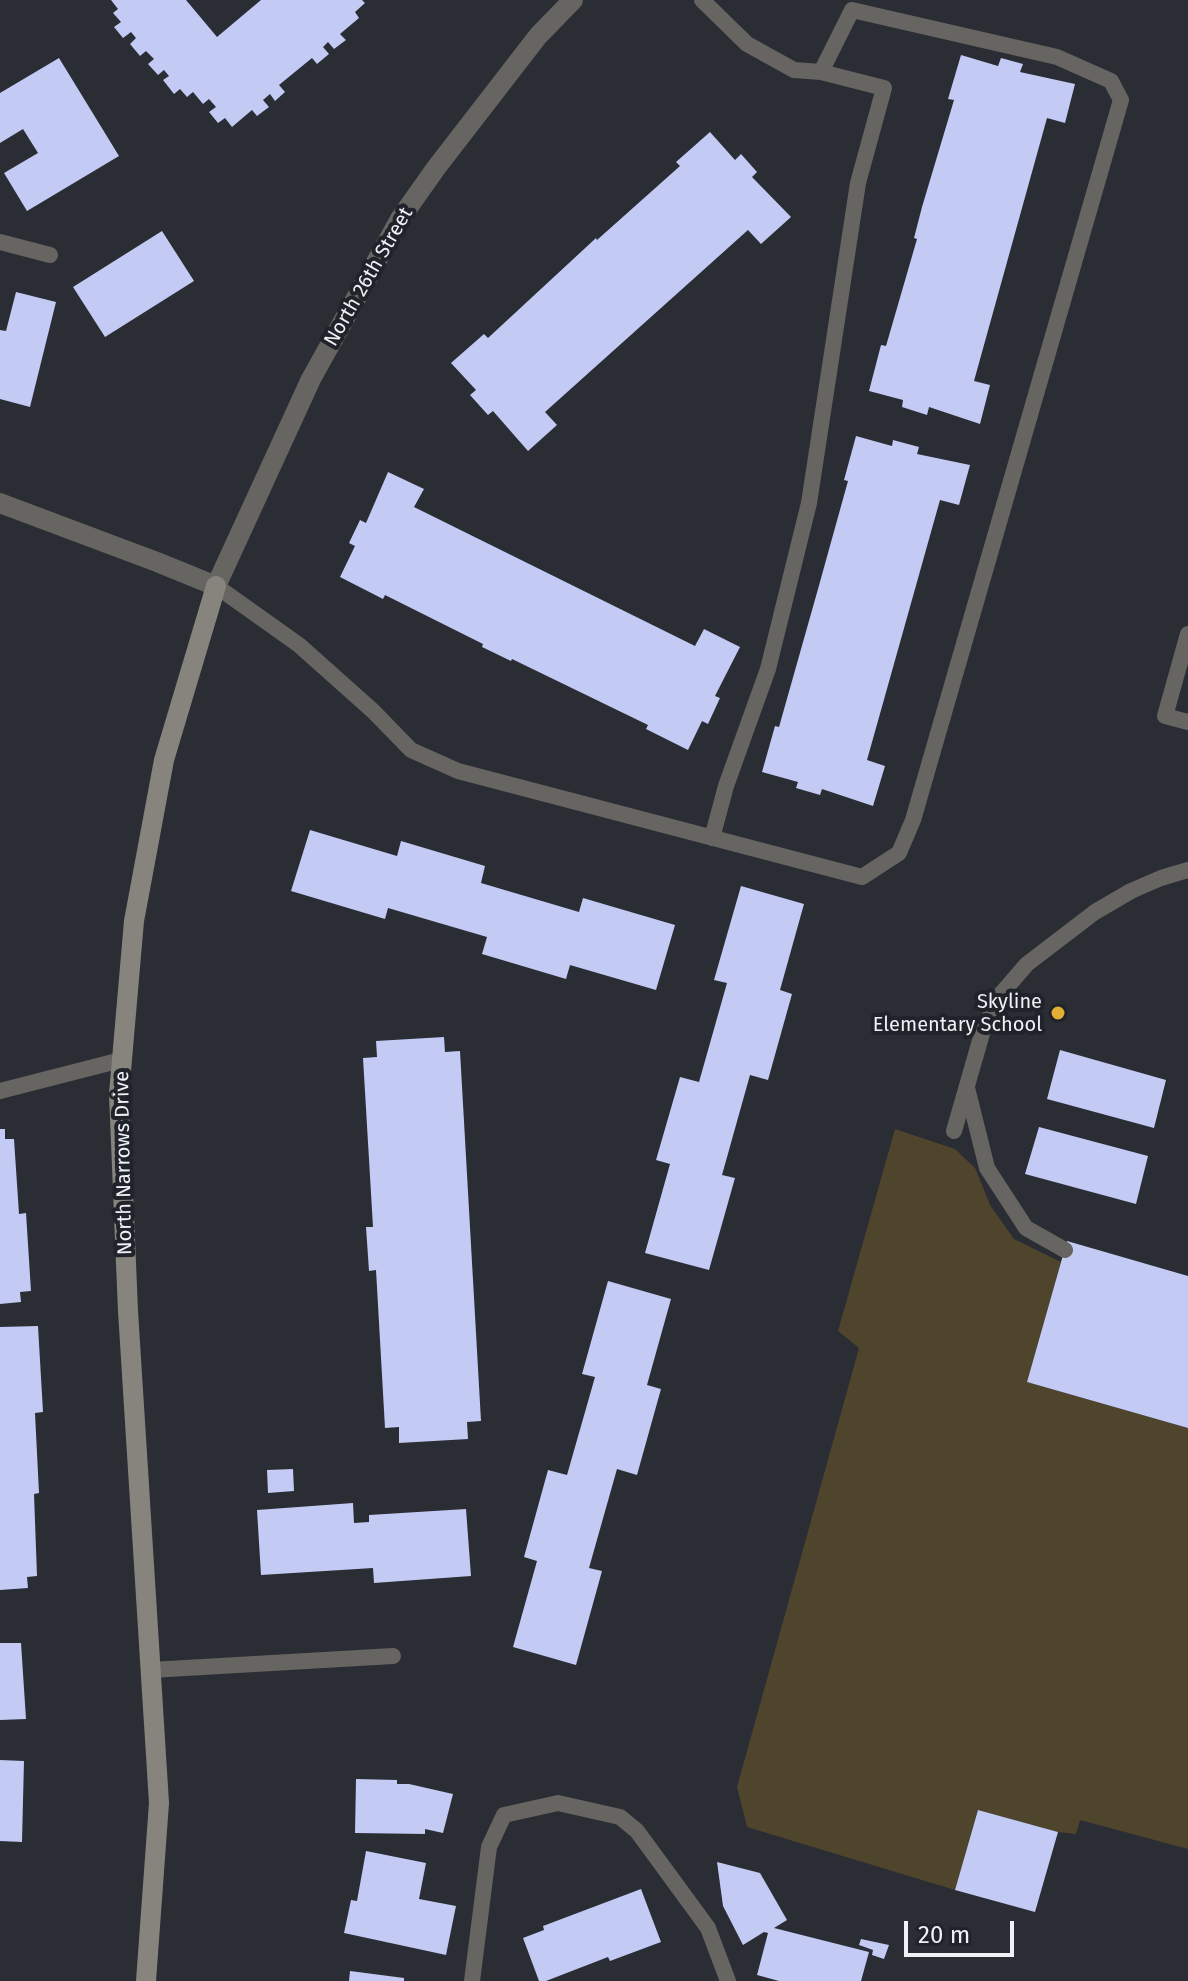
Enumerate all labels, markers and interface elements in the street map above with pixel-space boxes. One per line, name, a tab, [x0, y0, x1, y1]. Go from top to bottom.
street label: North 26th Street	[320, 203, 418, 351]
place label: Skyline Elementary School	[873, 990, 1042, 1037]
marker: Skyline Elementary School	[1049, 1004, 1067, 1022]
street label: North Narrows Drive	[110, 1071, 138, 1255]
scale bar	[908, 1905, 1018, 1955]
text: 20 m	[918, 1921, 970, 1949]

